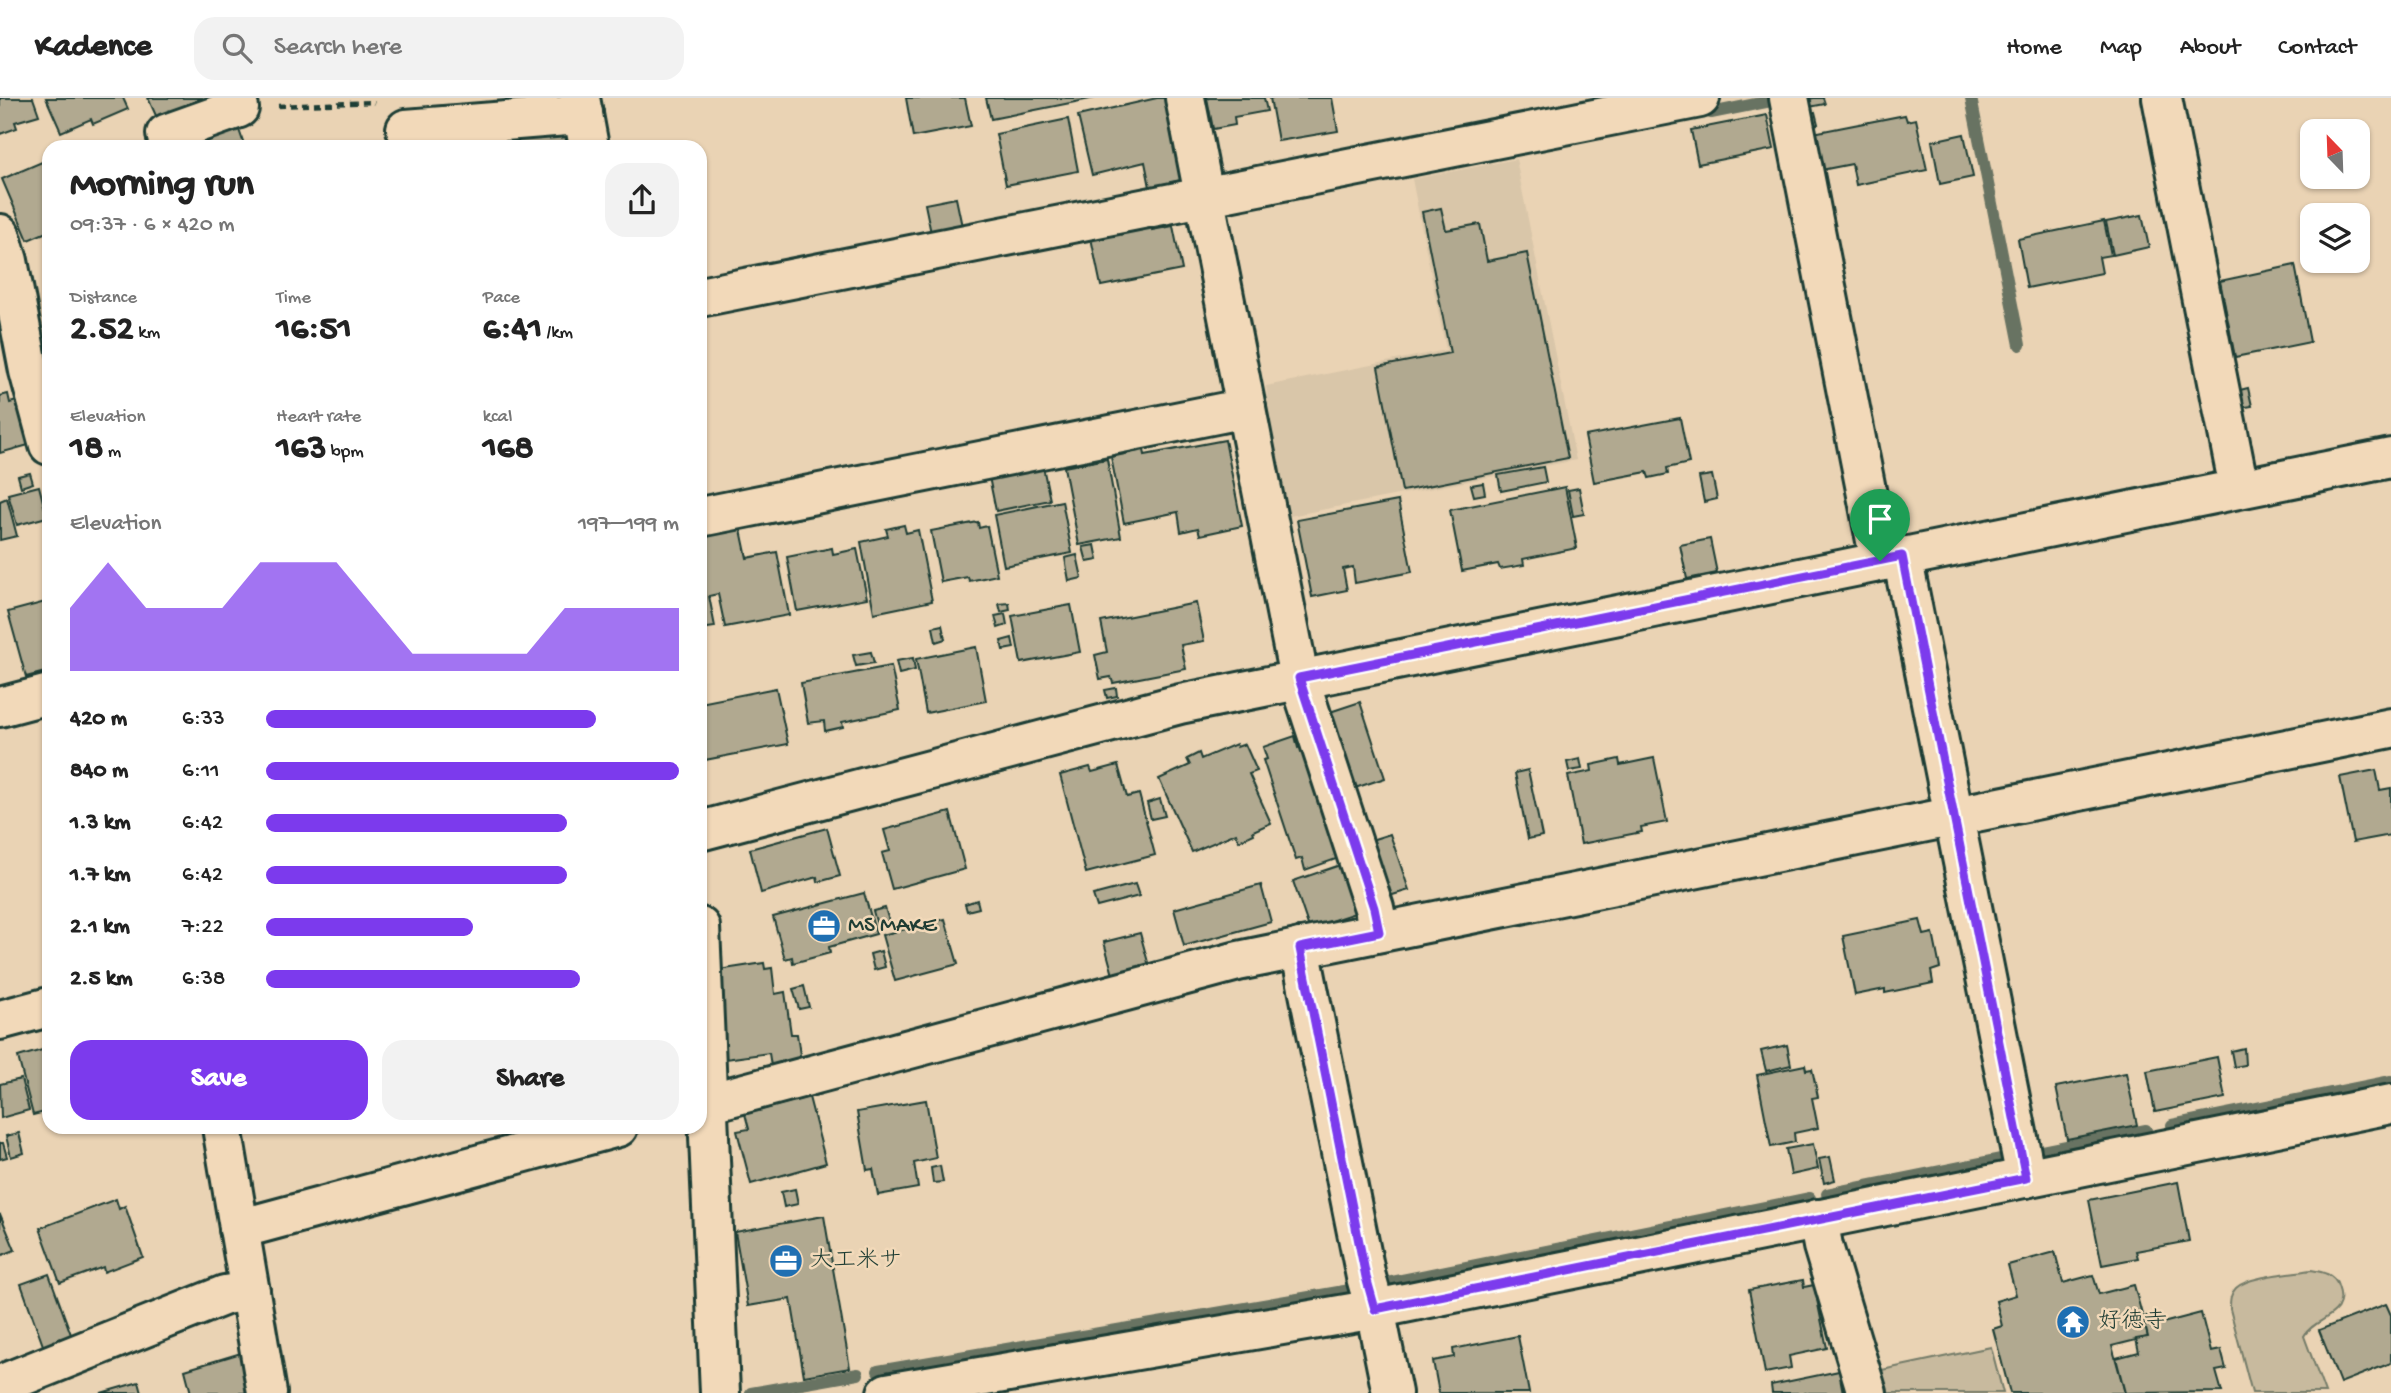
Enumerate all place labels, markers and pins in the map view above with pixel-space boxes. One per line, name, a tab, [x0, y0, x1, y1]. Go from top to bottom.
pin	[1850, 489, 1910, 561]
office icon: MS MAKE	[805, 907, 843, 945]
place label: MS MAKE	[848, 913, 938, 940]
office icon: 大工米サ	[767, 1242, 805, 1280]
place label: 大工米サ	[810, 1247, 902, 1275]
temple icon: 好徳寺	[2054, 1303, 2092, 1341]
place label: 好徳寺	[2098, 1308, 2167, 1336]

